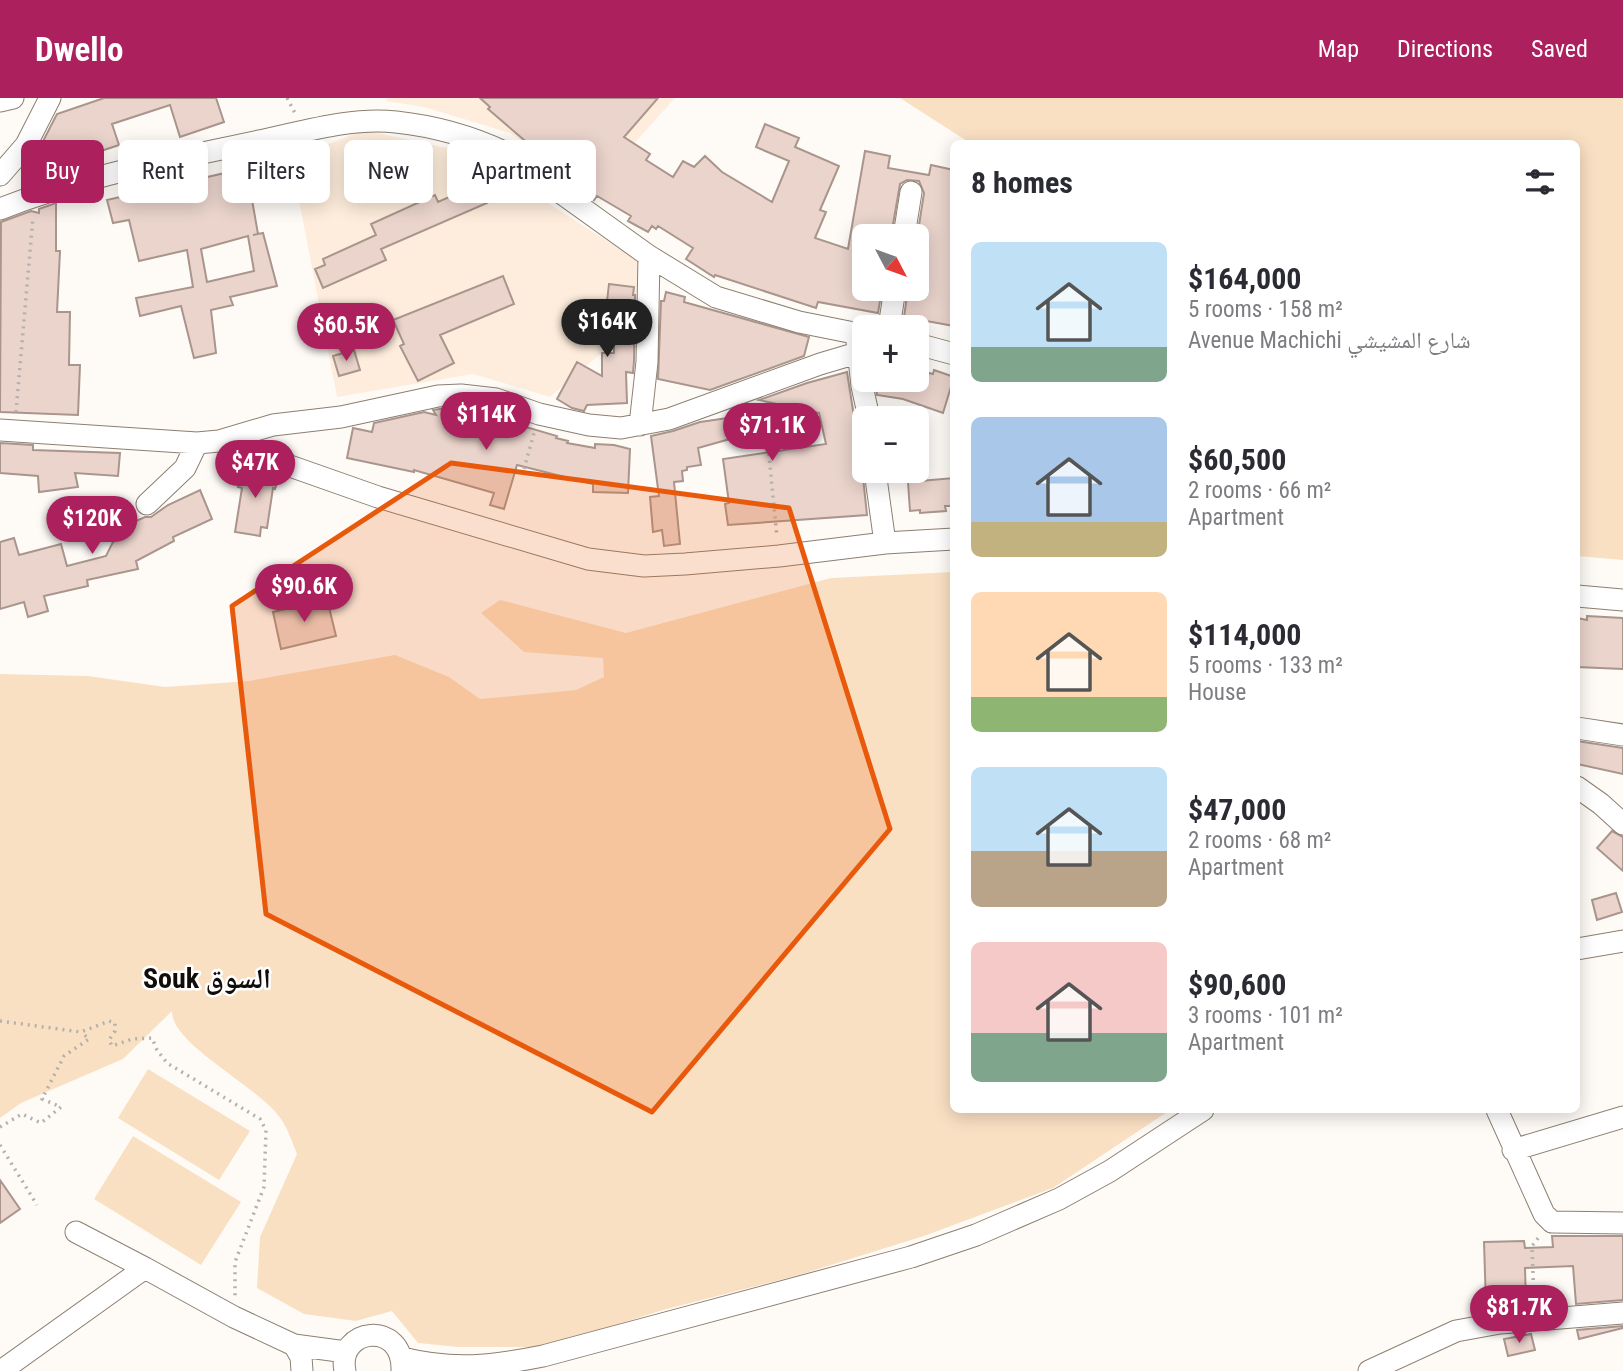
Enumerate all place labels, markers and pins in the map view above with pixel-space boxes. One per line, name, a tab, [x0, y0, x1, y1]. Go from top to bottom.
pin: $164K	[558, 300, 656, 359]
pin: $60.5K	[289, 303, 403, 363]
pin: $114K	[437, 392, 535, 452]
pin: $71.1K	[715, 404, 829, 463]
pin: $47K	[214, 440, 296, 500]
pin: $120K	[43, 496, 141, 556]
pin: $90.6K	[247, 564, 361, 624]
pin: $81.7K	[1462, 1286, 1576, 1345]

